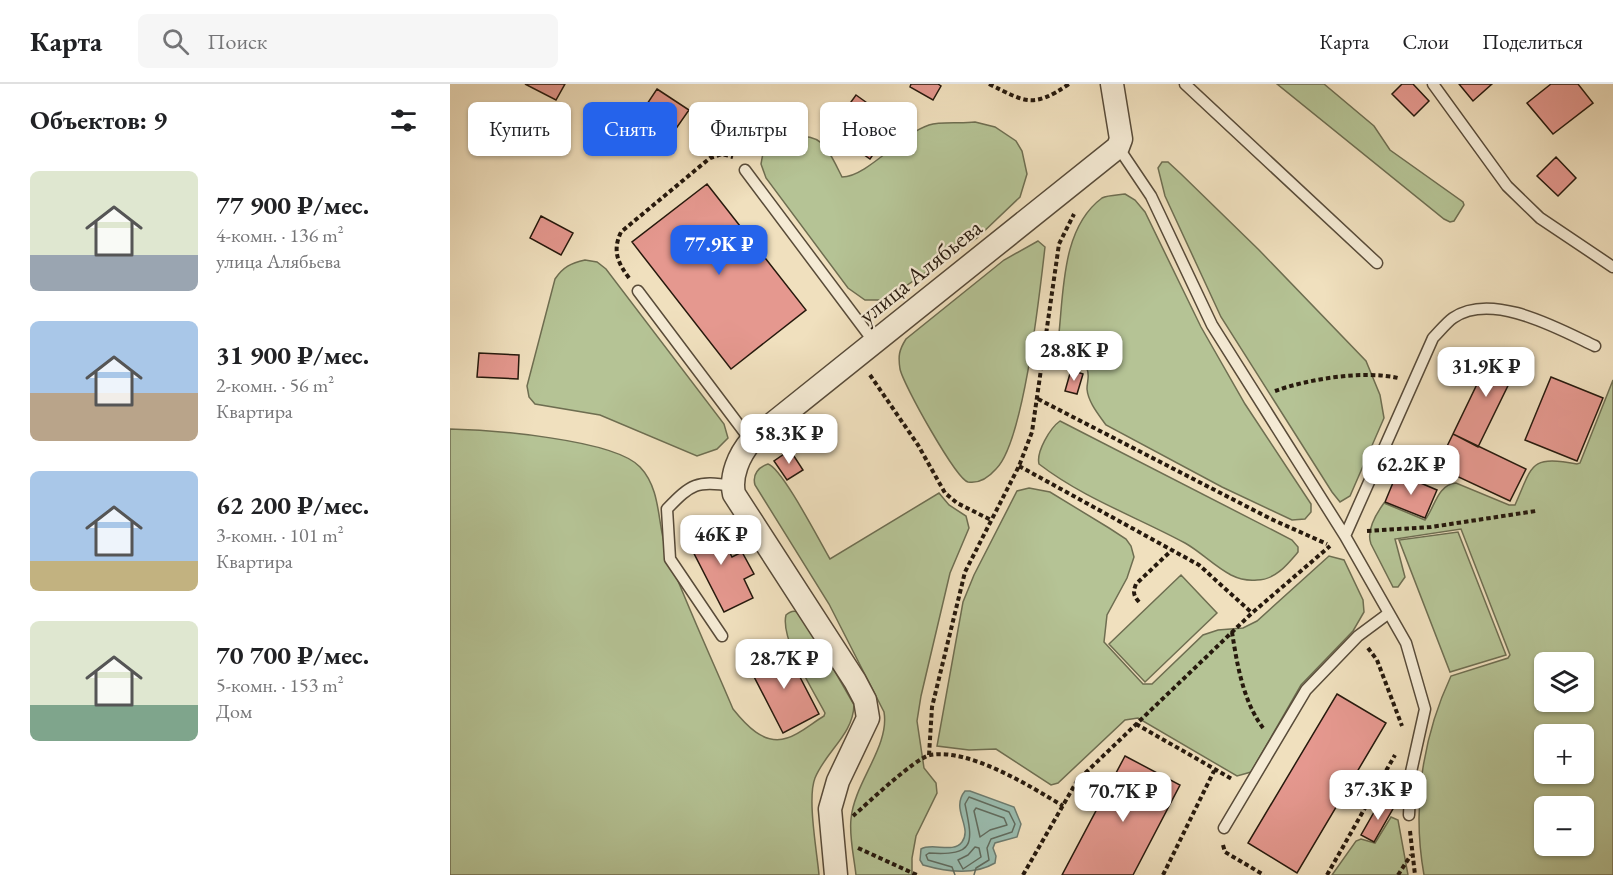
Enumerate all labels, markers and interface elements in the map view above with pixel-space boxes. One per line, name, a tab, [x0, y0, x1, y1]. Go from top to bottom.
search box	[138, 14, 558, 68]
text: Карта	[30, 23, 102, 59]
icon: search	[159, 25, 192, 58]
text: Поиск	[207, 27, 267, 56]
text: Карта	[1319, 28, 1369, 55]
text: Слои	[1402, 28, 1449, 55]
text: Поделиться	[1482, 28, 1583, 55]
chip: Купить	[468, 102, 571, 156]
chip: Снять	[583, 102, 677, 156]
chip: Фильтры	[689, 102, 808, 156]
chip: Новое	[820, 102, 917, 156]
text: Объектов: 9	[30, 103, 167, 137]
icon: filters	[387, 104, 420, 137]
text: 77 900 ₽/мес.	[216, 188, 369, 222]
icon: home	[78, 195, 150, 267]
street label: улица Алябьева	[852, 212, 988, 330]
text: 4-комн. · 136 m²	[216, 222, 344, 248]
pin: 77.9K ₽	[664, 225, 774, 276]
text: 77.9K ₽	[685, 231, 753, 257]
text: улица Алябьева	[216, 248, 341, 274]
pin: 28.8K ₽	[1019, 331, 1129, 382]
text: 28.8K ₽	[1040, 337, 1108, 363]
text: 31 900 ₽/мес.	[216, 338, 369, 372]
icon: home	[78, 345, 150, 417]
pin: 31.9K ₽	[1431, 347, 1541, 398]
text: 31.9K ₽	[1452, 353, 1520, 379]
text: 2-комн. · 56 m²	[216, 372, 334, 398]
text: Квартира	[216, 398, 293, 424]
pin: 58.3K ₽	[734, 414, 844, 465]
text: 58.3K ₽	[755, 420, 823, 446]
pin: 62.2K ₽	[1356, 445, 1466, 496]
text: 62.2K ₽	[1377, 451, 1445, 477]
text: 62 200 ₽/мес.	[216, 488, 369, 522]
icon: home	[78, 495, 150, 567]
pin: 46K ₽	[679, 515, 763, 566]
text: 46K ₽	[694, 521, 748, 547]
text: 3-комн. · 101 m²	[216, 522, 344, 548]
text: Квартира	[216, 548, 293, 574]
text: 70 700 ₽/мес.	[216, 638, 369, 672]
pin: 28.7K ₽	[729, 639, 839, 690]
icon: home	[78, 645, 150, 717]
text: 28.7K ₽	[750, 645, 818, 671]
map controls	[1534, 652, 1594, 856]
button: layers	[1534, 652, 1594, 712]
text: 5-комн. · 153 m²	[216, 672, 344, 698]
text: Дом	[216, 698, 252, 724]
button: +	[1534, 724, 1594, 784]
pin: 37.3K ₽	[1323, 770, 1433, 821]
pin: 70.7K ₽	[1068, 772, 1178, 823]
text: 37.3K ₽	[1344, 776, 1412, 802]
text: 70.7K ₽	[1089, 778, 1157, 804]
button: −	[1534, 796, 1594, 856]

